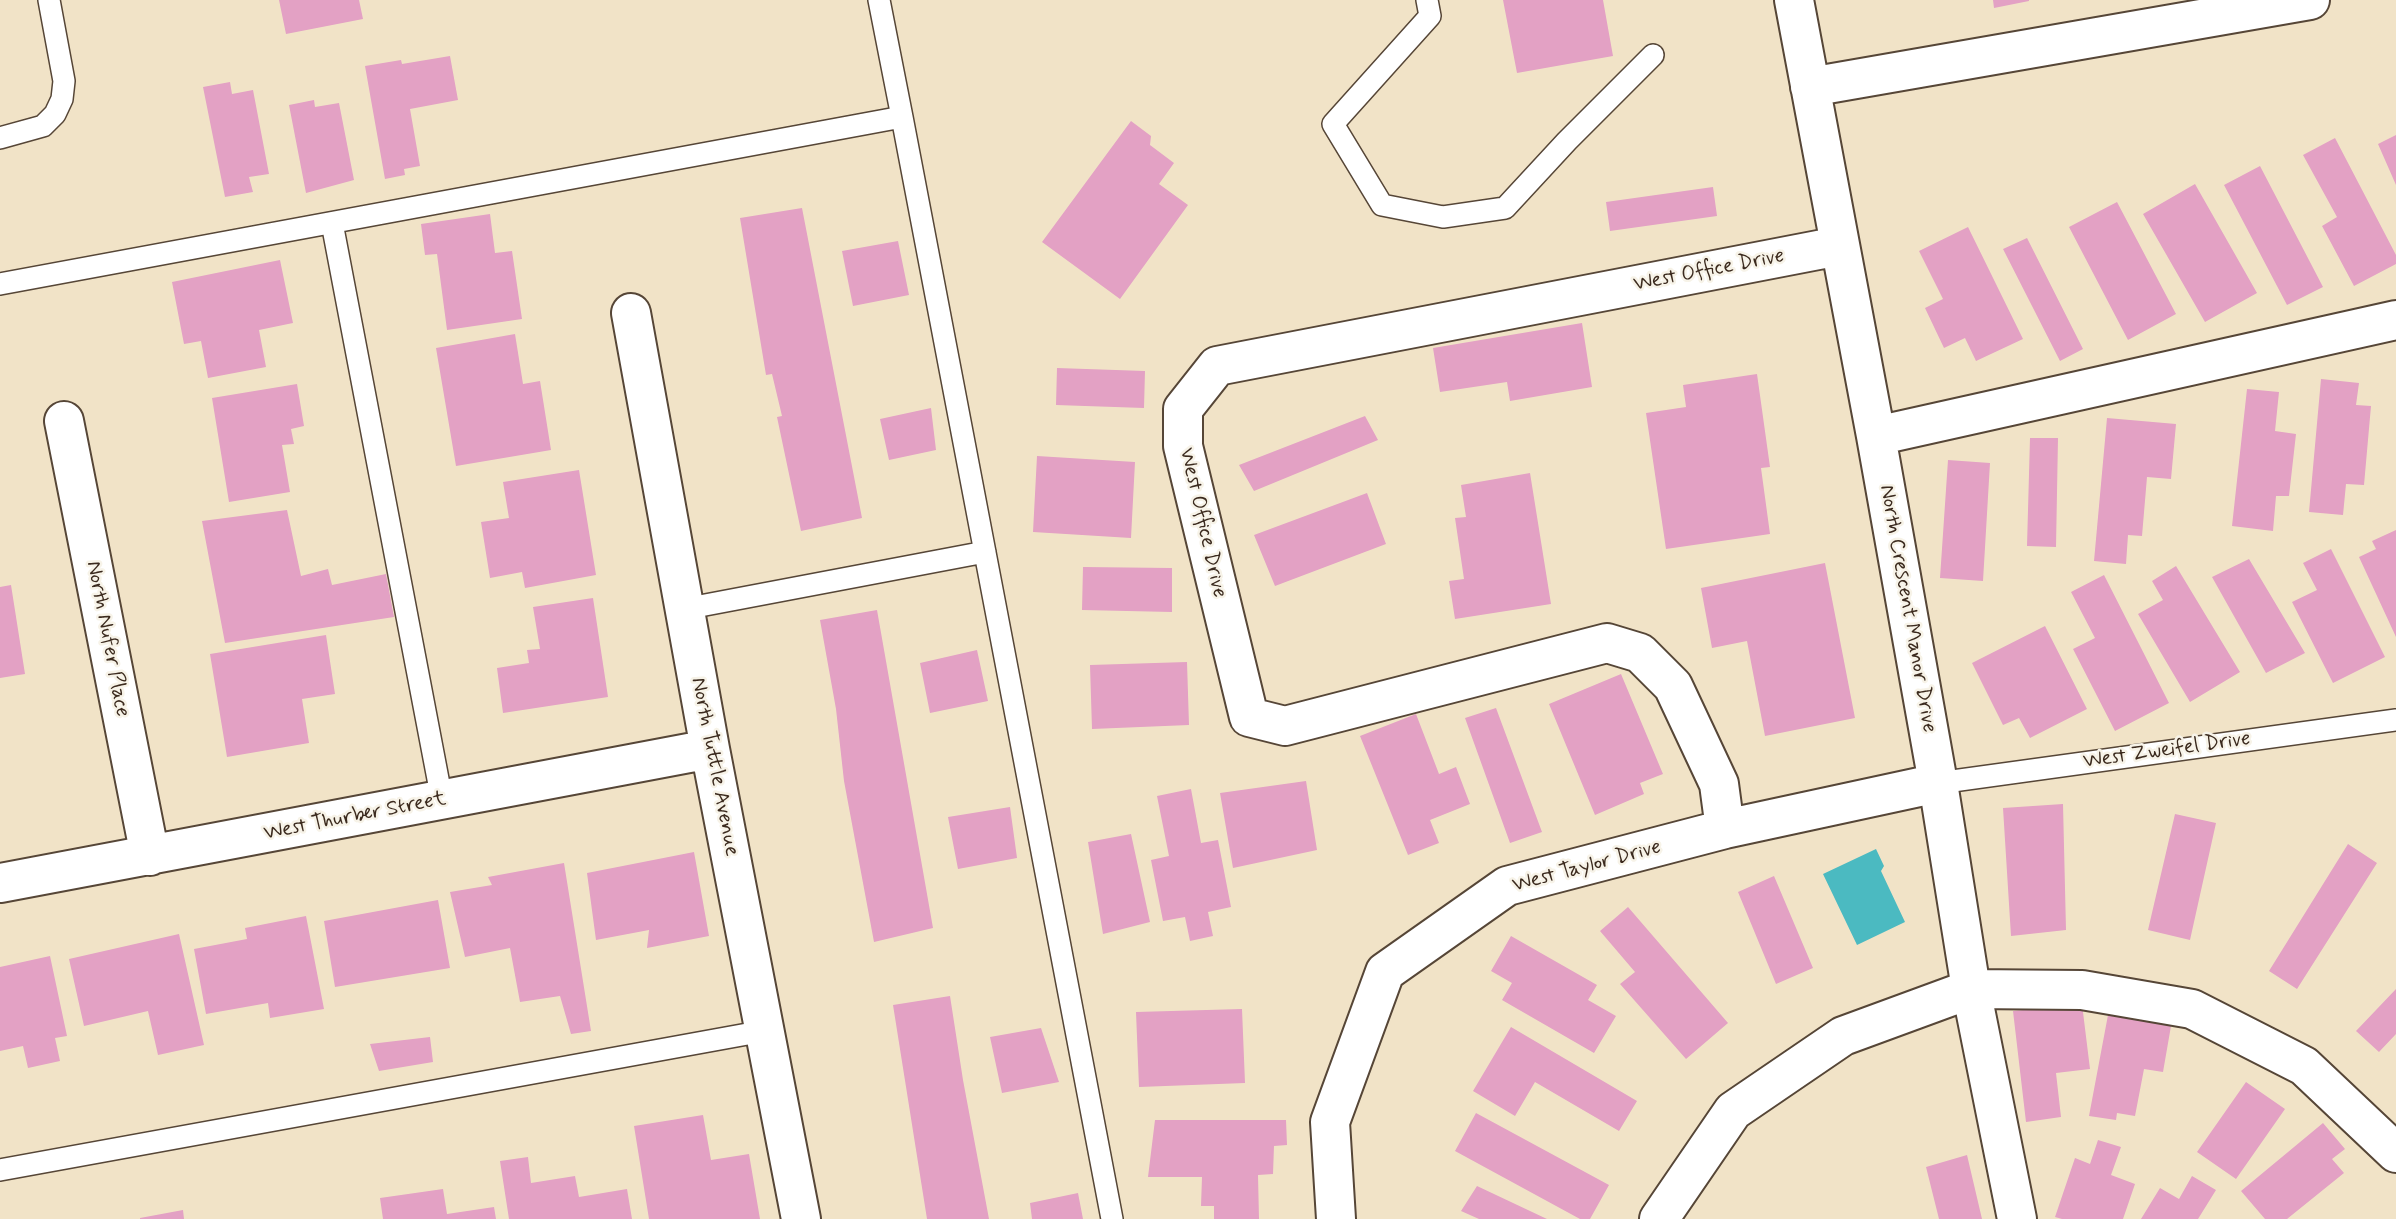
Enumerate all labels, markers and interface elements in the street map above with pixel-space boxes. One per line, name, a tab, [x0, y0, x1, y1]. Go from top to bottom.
street label: West Office Drive	[1631, 244, 1787, 298]
street label: West Office Drive	[1173, 446, 1231, 600]
street label: North Crescent Manor Drive	[1873, 483, 1941, 735]
street label: North Nufer Place	[80, 559, 134, 719]
street label: North Tuttle Avenue	[684, 676, 744, 858]
street label: West Zweifel Drive	[2082, 727, 2252, 775]
street label: West Thurber Street	[262, 787, 448, 847]
street label: West Taylor Drive	[1510, 835, 1664, 899]

